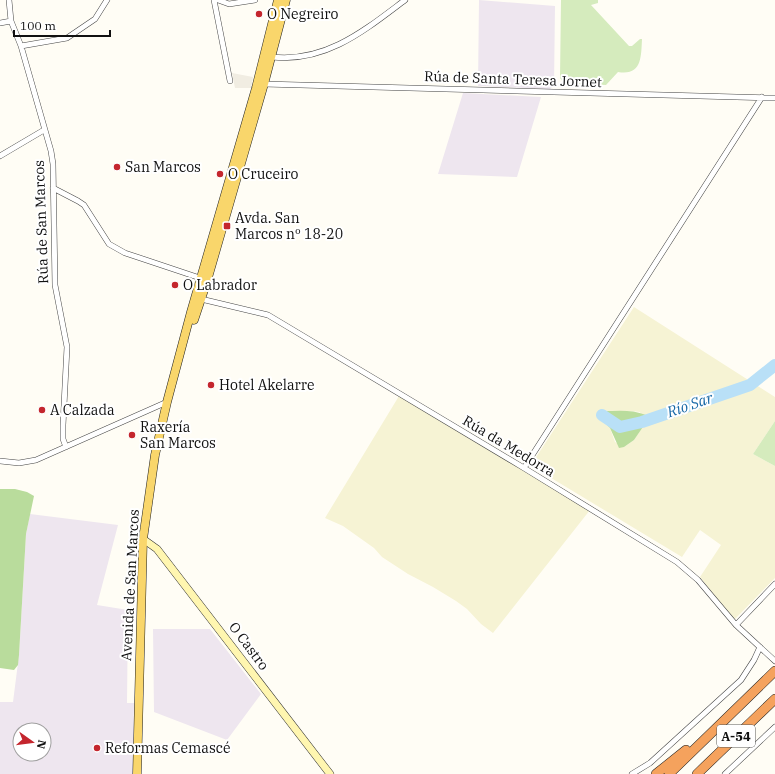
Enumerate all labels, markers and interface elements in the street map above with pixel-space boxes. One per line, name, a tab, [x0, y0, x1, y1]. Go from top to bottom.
place label: O Negreiro	[267, 5, 339, 23]
marker: O Negreiro	[254, 9, 264, 19]
scale bar	[14, 12, 110, 38]
text: 100 m	[20, 18, 56, 33]
street label: Rúa de Santa Teresa Jornet	[424, 67, 602, 91]
place label: San Marcos	[125, 158, 201, 176]
street label: Rúa de San Marcos	[30, 160, 52, 284]
marker: San Marcos	[112, 162, 122, 172]
place label: O Cruceiro	[228, 165, 298, 183]
marker: O Cruceiro	[215, 169, 225, 179]
place label: Avda. San Marcos nº 18-20	[235, 209, 343, 243]
marker: Avda. San Marcos nº 18-20	[222, 221, 232, 231]
place label: O Labrador	[183, 276, 258, 294]
marker: O Labrador	[170, 280, 180, 290]
place label: Hotel Akelarre	[219, 376, 315, 394]
marker: Hotel Akelarre	[206, 380, 216, 390]
water label: Río Sar	[663, 388, 716, 422]
place label: A Calzada	[50, 401, 115, 419]
marker: A Calzada	[37, 405, 47, 415]
street label: Rúa da Medorra	[460, 411, 559, 481]
place label: Raxería San Marcos	[140, 418, 216, 452]
marker: Raxería San Marcos	[127, 430, 137, 440]
street label: Avenida de San Marcos	[117, 508, 143, 661]
street label: O Castro	[225, 618, 273, 674]
north arrow	[12, 722, 52, 762]
road number: A-54	[717, 725, 755, 747]
text: N	[34, 739, 50, 751]
place label: Reformas Cemascé	[105, 739, 230, 757]
marker: Reformas Cemascé	[92, 743, 102, 753]

